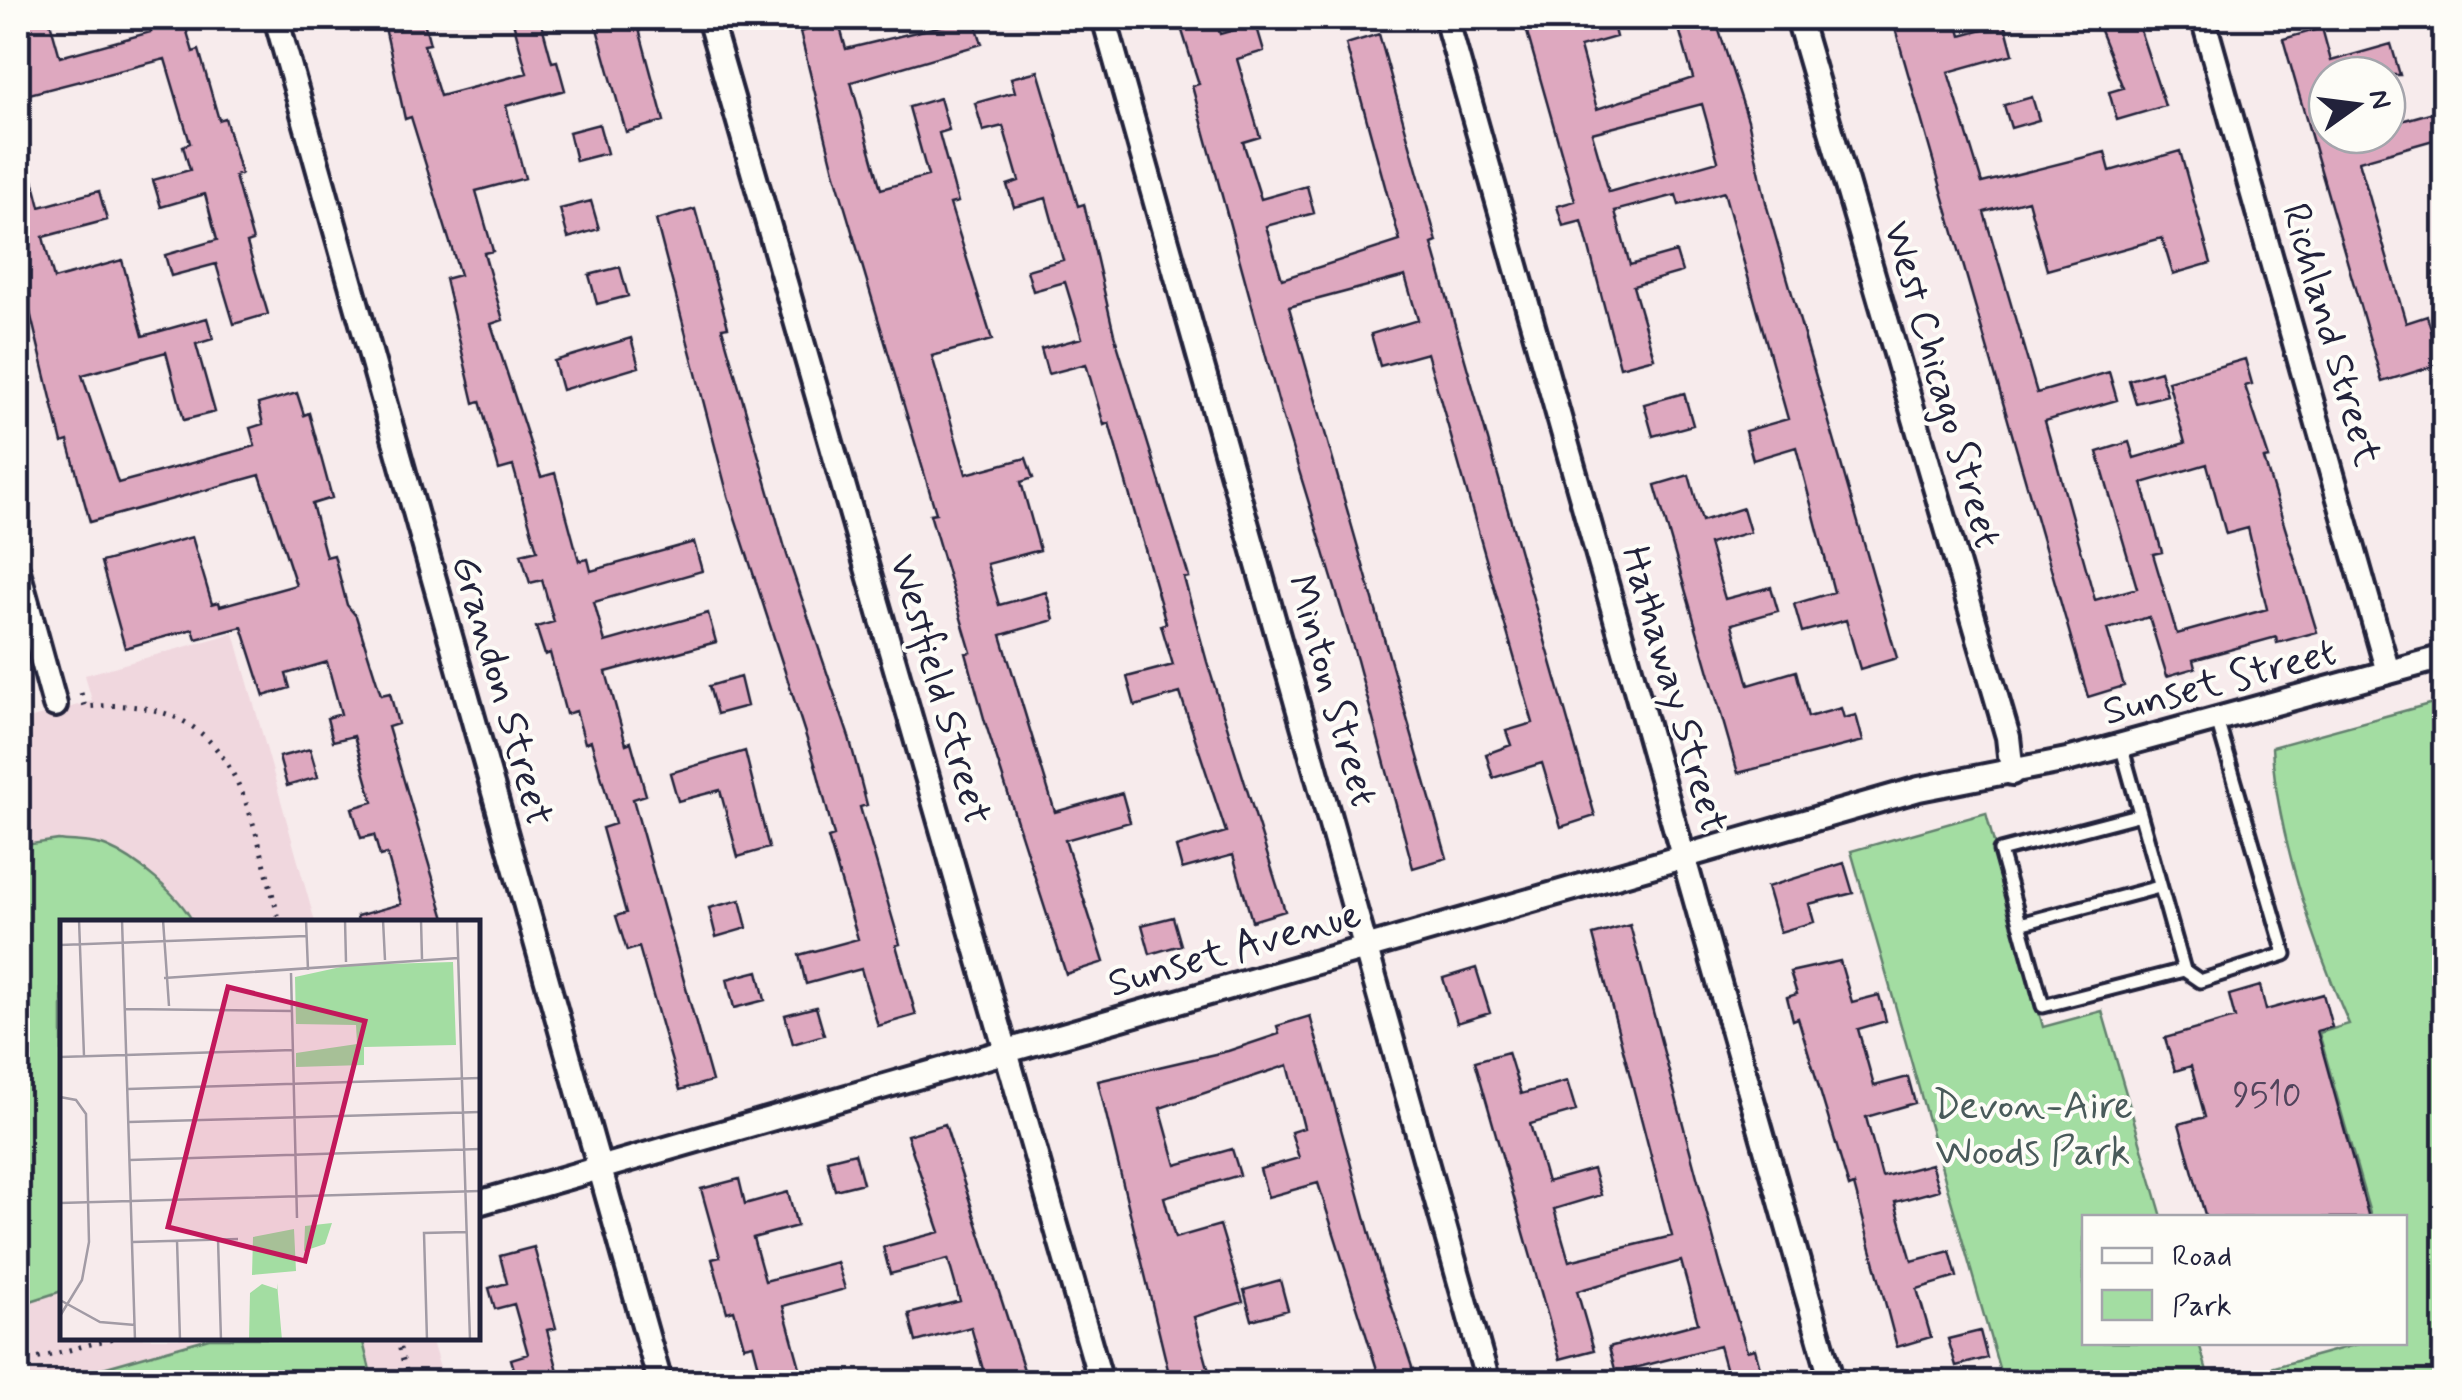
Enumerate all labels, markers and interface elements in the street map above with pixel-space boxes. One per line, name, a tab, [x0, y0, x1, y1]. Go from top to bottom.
north arrow	[2307, 55, 2407, 155]
text: N	[2359, 86, 2399, 113]
street label: Richland Street	[2268, 198, 2392, 472]
street label: West Chicago Street	[1870, 215, 2013, 554]
street label: Hathaway Street	[1607, 540, 1739, 839]
street label: Grandon Street	[438, 549, 565, 832]
street label: Westfield Street	[876, 549, 1003, 831]
street label: Minton Street	[1273, 569, 1389, 813]
street label: Sunset Street	[2097, 627, 2342, 739]
street label: Sunset Avenue	[1102, 889, 1367, 1011]
inset map	[60, 920, 480, 1340]
house number: 9510	[2232, 1073, 2302, 1119]
park label: Devon-Aire Woods Park	[1933, 1081, 2133, 1179]
legend	[2082, 1215, 2407, 1345]
text: Road	[2172, 1237, 2232, 1276]
text: Park	[2172, 1287, 2232, 1326]

